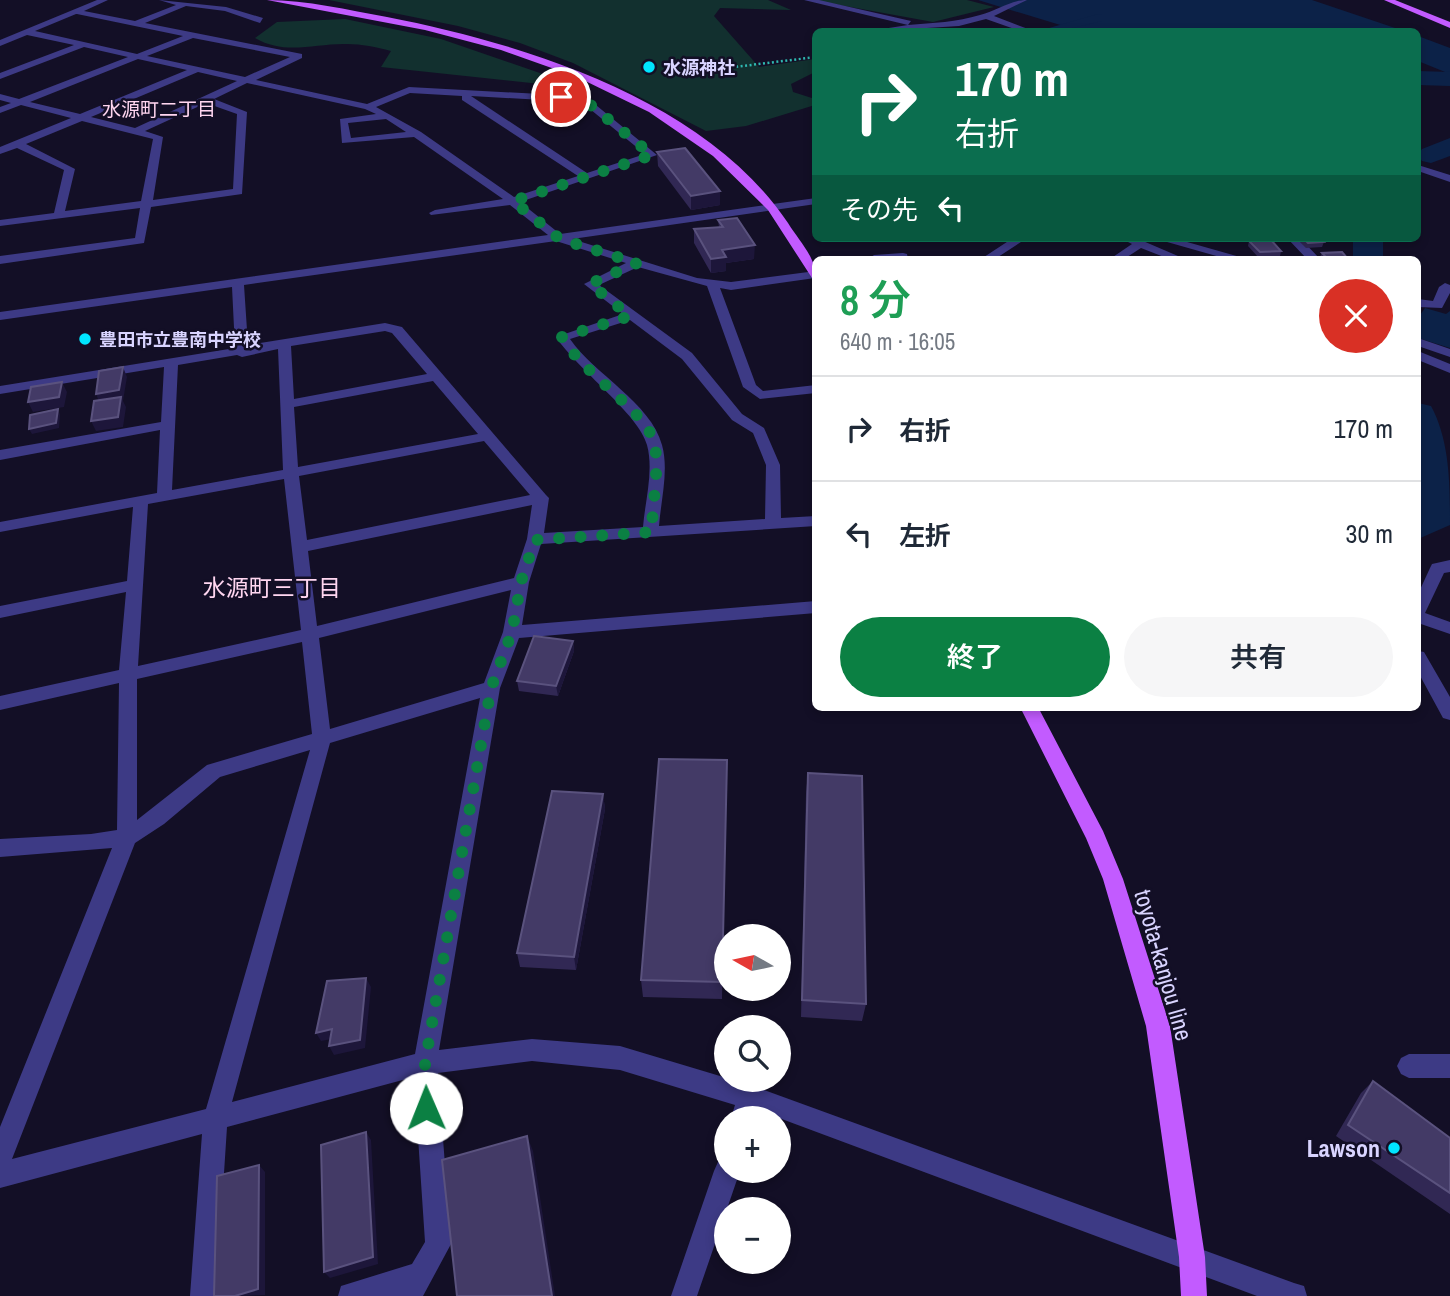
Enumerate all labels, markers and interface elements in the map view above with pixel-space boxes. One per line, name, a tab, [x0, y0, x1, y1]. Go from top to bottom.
text: 170 m	[955, 45, 1069, 111]
place label: 水源神社	[663, 55, 735, 80]
icon: right	[840, 56, 931, 147]
marker: 水源神社	[641, 59, 657, 75]
pin	[531, 67, 591, 127]
icon: arrive	[542, 78, 580, 116]
district label: 水源町二丁目	[102, 96, 216, 122]
text: 右折	[955, 112, 1019, 155]
icon: left	[932, 189, 970, 227]
text: その先	[840, 192, 918, 227]
text: 8 分	[840, 272, 911, 328]
button: close	[1319, 279, 1393, 353]
text: 640 m · 16:05	[840, 326, 955, 357]
place label: 豊田市立豊南中学校	[99, 327, 261, 352]
marker: 豊田市立豊南中学校	[77, 331, 93, 347]
icon: right	[840, 410, 878, 448]
text: 170 m	[1334, 411, 1393, 446]
text: 右折	[899, 413, 951, 448]
icon: left	[840, 515, 878, 553]
text: 30 m	[1346, 516, 1393, 551]
text: 左折	[899, 518, 951, 553]
district label: 水源町三丁目	[203, 572, 341, 603]
button: 終了	[840, 617, 1110, 697]
button: 共有	[1124, 617, 1393, 697]
street label: toyota-kanjou line	[1127, 886, 1201, 1044]
north arrow	[714, 924, 791, 1001]
map controls	[714, 924, 791, 1274]
button: search	[714, 1015, 791, 1092]
position arrow	[389, 1071, 463, 1145]
button: +	[714, 1106, 791, 1183]
place label: Lawson	[1307, 1132, 1380, 1164]
marker: Lawson	[1386, 1140, 1402, 1156]
button: −	[714, 1197, 791, 1274]

